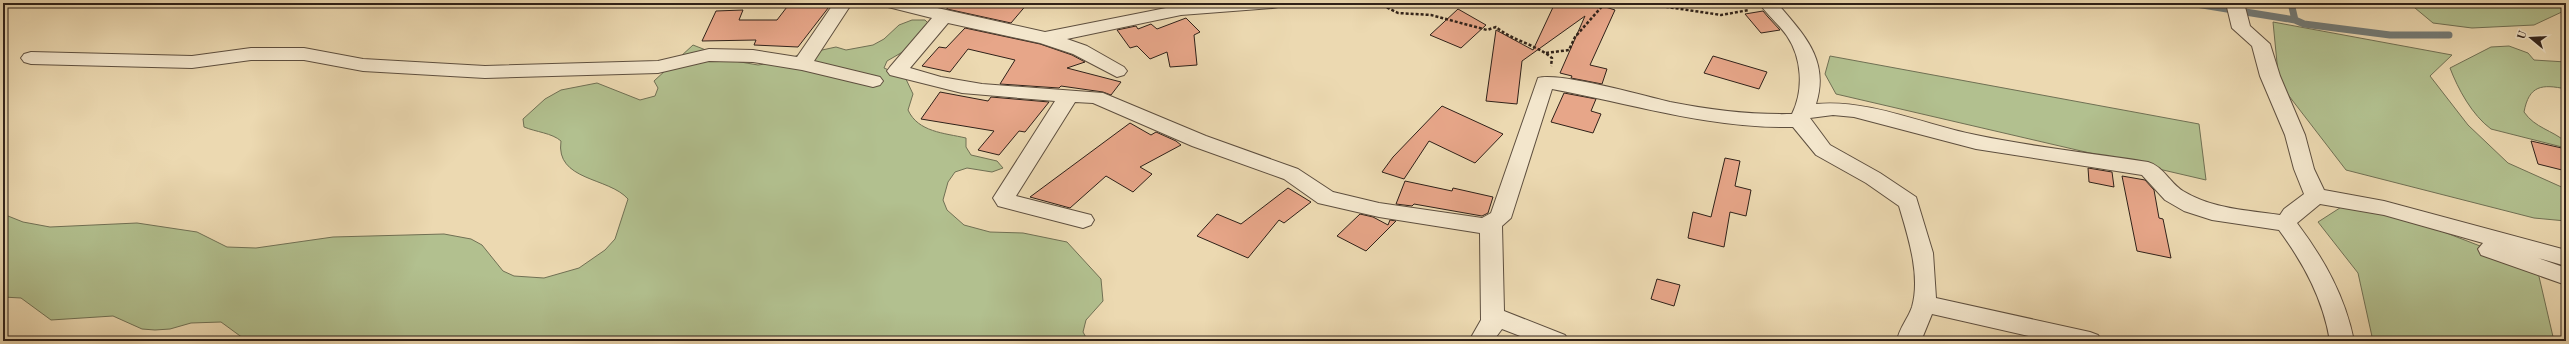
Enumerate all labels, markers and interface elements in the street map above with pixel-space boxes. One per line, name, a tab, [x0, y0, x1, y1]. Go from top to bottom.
north arrow	[2511, 18, 2551, 58]
text: U	[2516, 29, 2530, 41]

